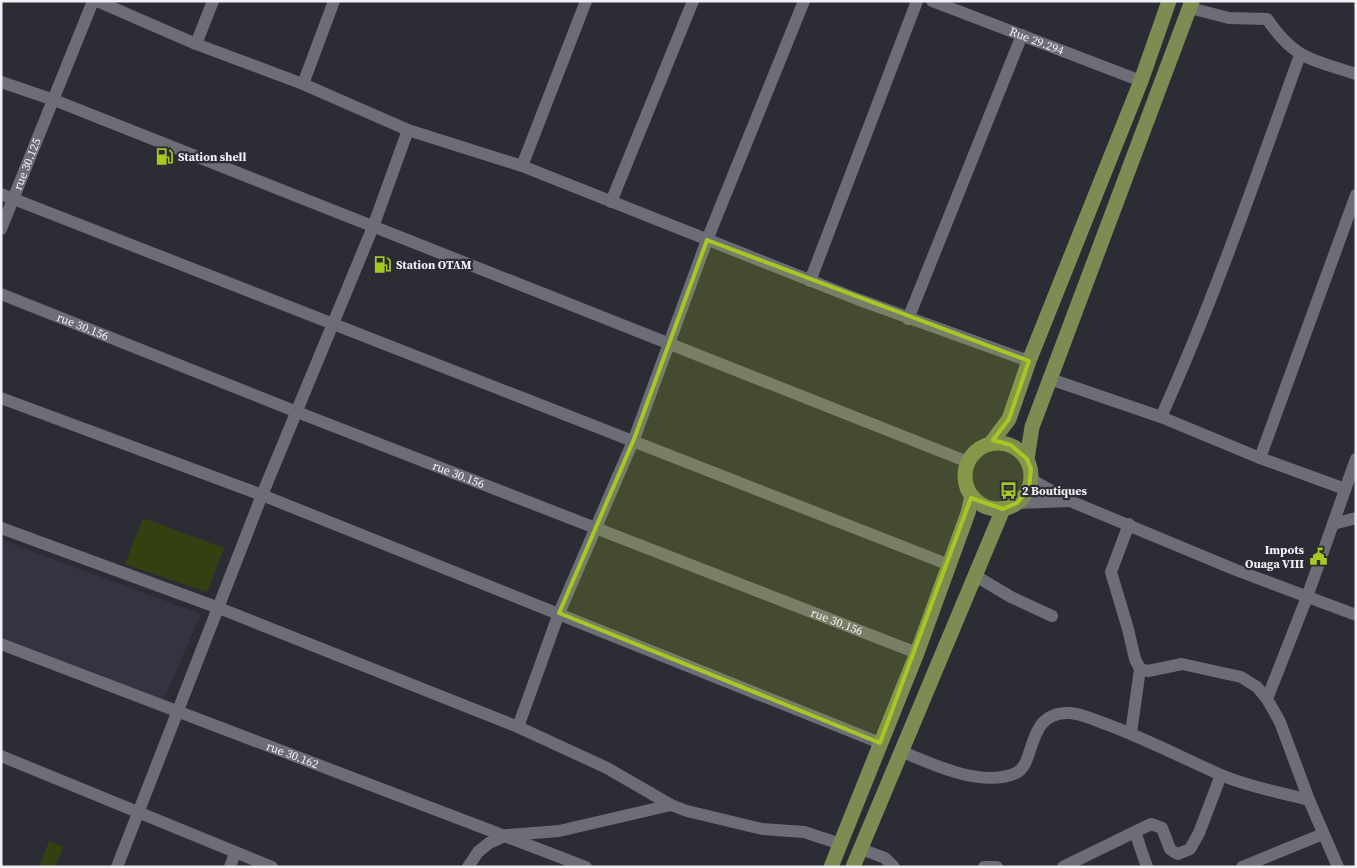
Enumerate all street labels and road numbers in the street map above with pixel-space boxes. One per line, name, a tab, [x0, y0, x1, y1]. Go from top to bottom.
street label: Rue 29.294	[1007, 23, 1066, 59]
street label: rue 30.125	[10, 136, 45, 192]
street label: rue 30.156	[54, 309, 111, 344]
street label: rue 30.156	[430, 457, 487, 492]
street label: rue 30.156	[809, 605, 865, 639]
street label: rue 30.162	[264, 738, 321, 772]

